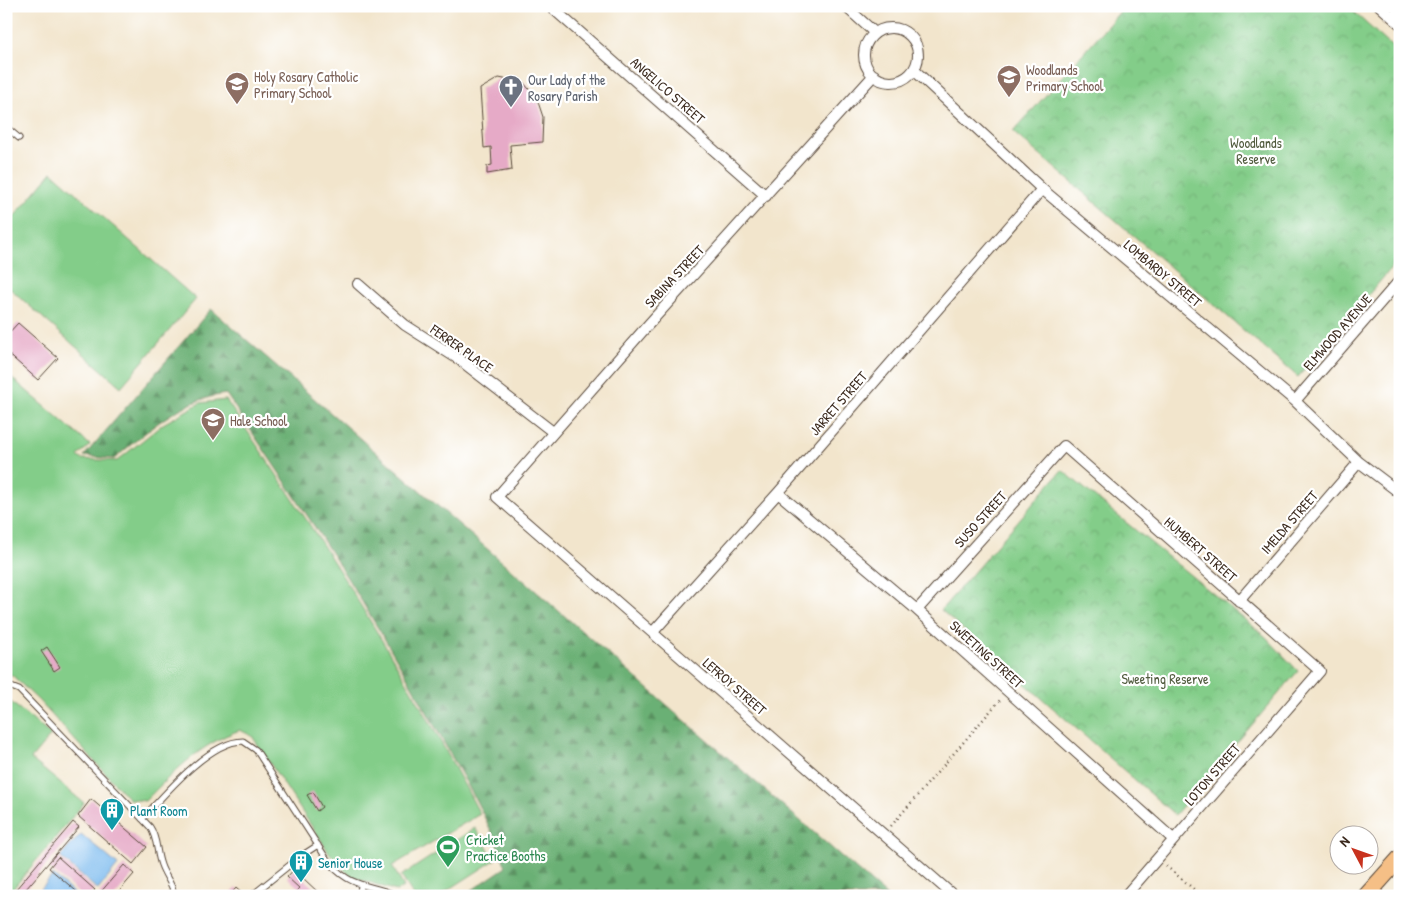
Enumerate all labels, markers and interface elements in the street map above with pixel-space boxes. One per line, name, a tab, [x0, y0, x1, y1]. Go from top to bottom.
street label: ANGELICO STREET	[627, 52, 710, 128]
place label: Woodlands Primary School	[1026, 60, 1104, 96]
school or university icon: Woodlands Primary School	[996, 64, 1022, 98]
place label: Holy Rosary Catholic Primary School	[254, 67, 359, 103]
place label: Our Lady of the Rosary Parish	[528, 70, 606, 106]
school or university icon: Holy Rosary Catholic Primary School	[224, 71, 250, 105]
church icon: Our Lady of the Rosary Parish	[498, 74, 524, 108]
park label: Woodlands Reserve	[1230, 133, 1282, 168]
street label: LOMBARDY STREET	[1120, 235, 1206, 311]
street label: SABINA STREET	[640, 240, 708, 312]
street label: ELMWOOD AVENUE	[1298, 290, 1376, 374]
street label: FERRER PLACE	[426, 319, 497, 377]
street label: JARRET STREET	[805, 367, 871, 439]
school or university icon: Hale School	[200, 407, 226, 441]
place label: Hale School	[230, 411, 288, 430]
street label: SUSO STREET	[950, 486, 1011, 551]
street label: IMELDA STREET	[1256, 486, 1322, 558]
street label: HUMBERT STREET	[1161, 512, 1242, 586]
street label: SWEETING STREET	[946, 616, 1028, 692]
street label: LEFROY STREET	[699, 653, 771, 719]
park label: Sweeting Reserve	[1121, 669, 1209, 689]
street label: LOTON STREET	[1180, 739, 1244, 809]
building icon: Plant Room	[99, 797, 125, 831]
place label: Plant Room	[130, 801, 187, 820]
north arrow	[1328, 824, 1378, 874]
place label: Cricket Practice Booths	[466, 830, 546, 865]
text: N	[1334, 832, 1354, 850]
sports icon: Cricket Practice Booths	[435, 834, 461, 868]
building icon: Senior House	[288, 849, 314, 883]
place label: Senior House	[318, 853, 383, 872]

